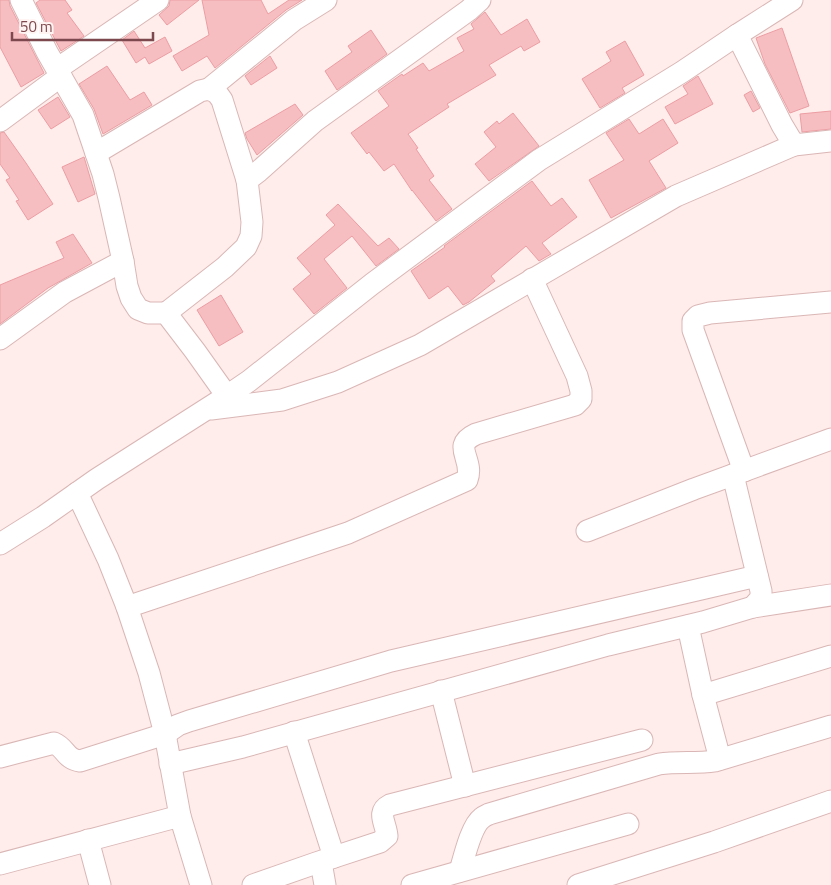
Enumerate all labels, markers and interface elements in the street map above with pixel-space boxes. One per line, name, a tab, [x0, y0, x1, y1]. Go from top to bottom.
scale bar	[12, 10, 154, 42]
text: 50 m	[20, 15, 53, 38]

